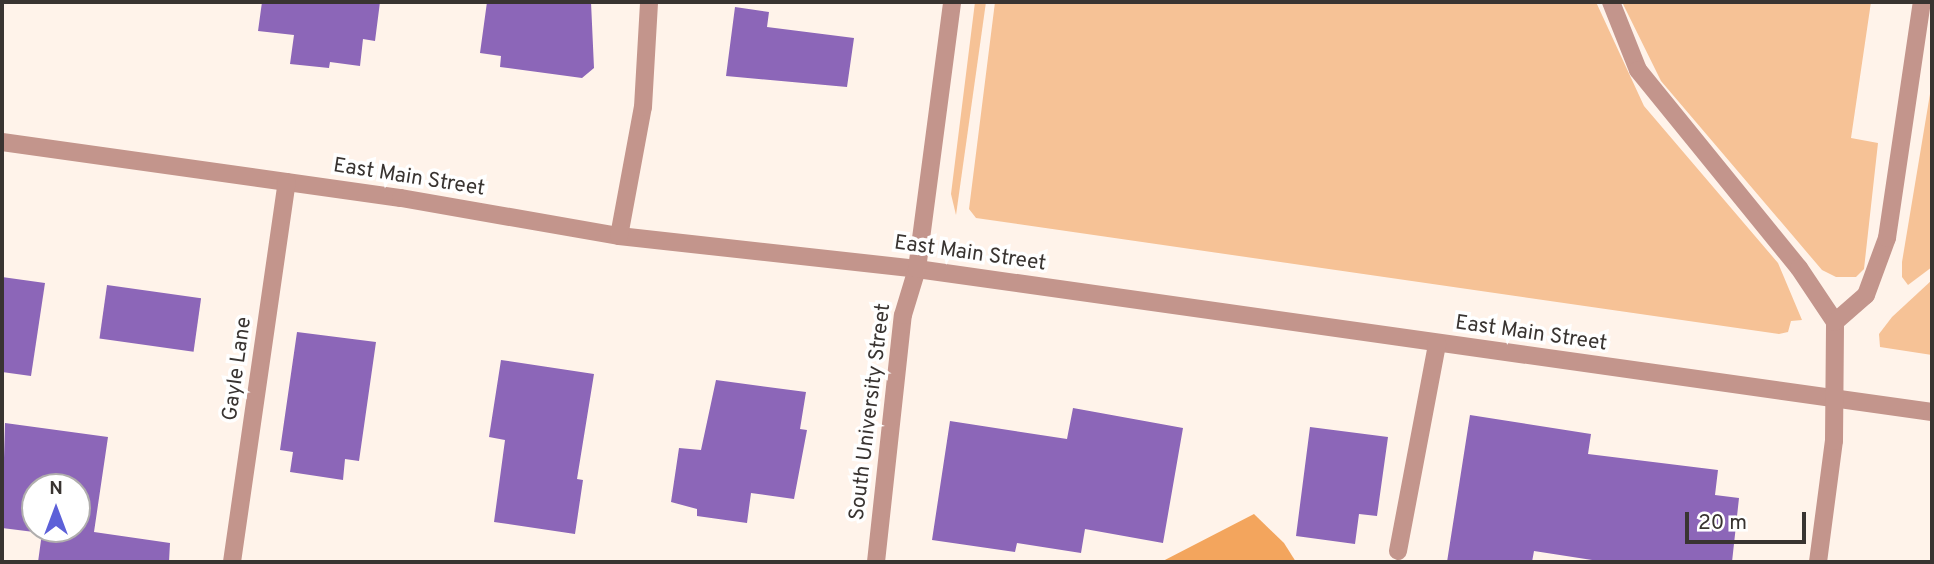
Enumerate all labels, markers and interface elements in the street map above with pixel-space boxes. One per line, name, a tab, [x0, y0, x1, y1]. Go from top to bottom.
street label: East Main Street	[331, 154, 487, 202]
street label: East Main Street	[892, 231, 1048, 277]
street label: South University Street	[845, 302, 897, 522]
street label: East Main Street	[1453, 311, 1609, 357]
street label: Gayle Lane	[218, 315, 258, 423]
north arrow	[21, 473, 91, 543]
text: N	[49, 477, 63, 501]
scale bar	[1689, 498, 1810, 542]
text: 20 m	[1698, 510, 1747, 537]

